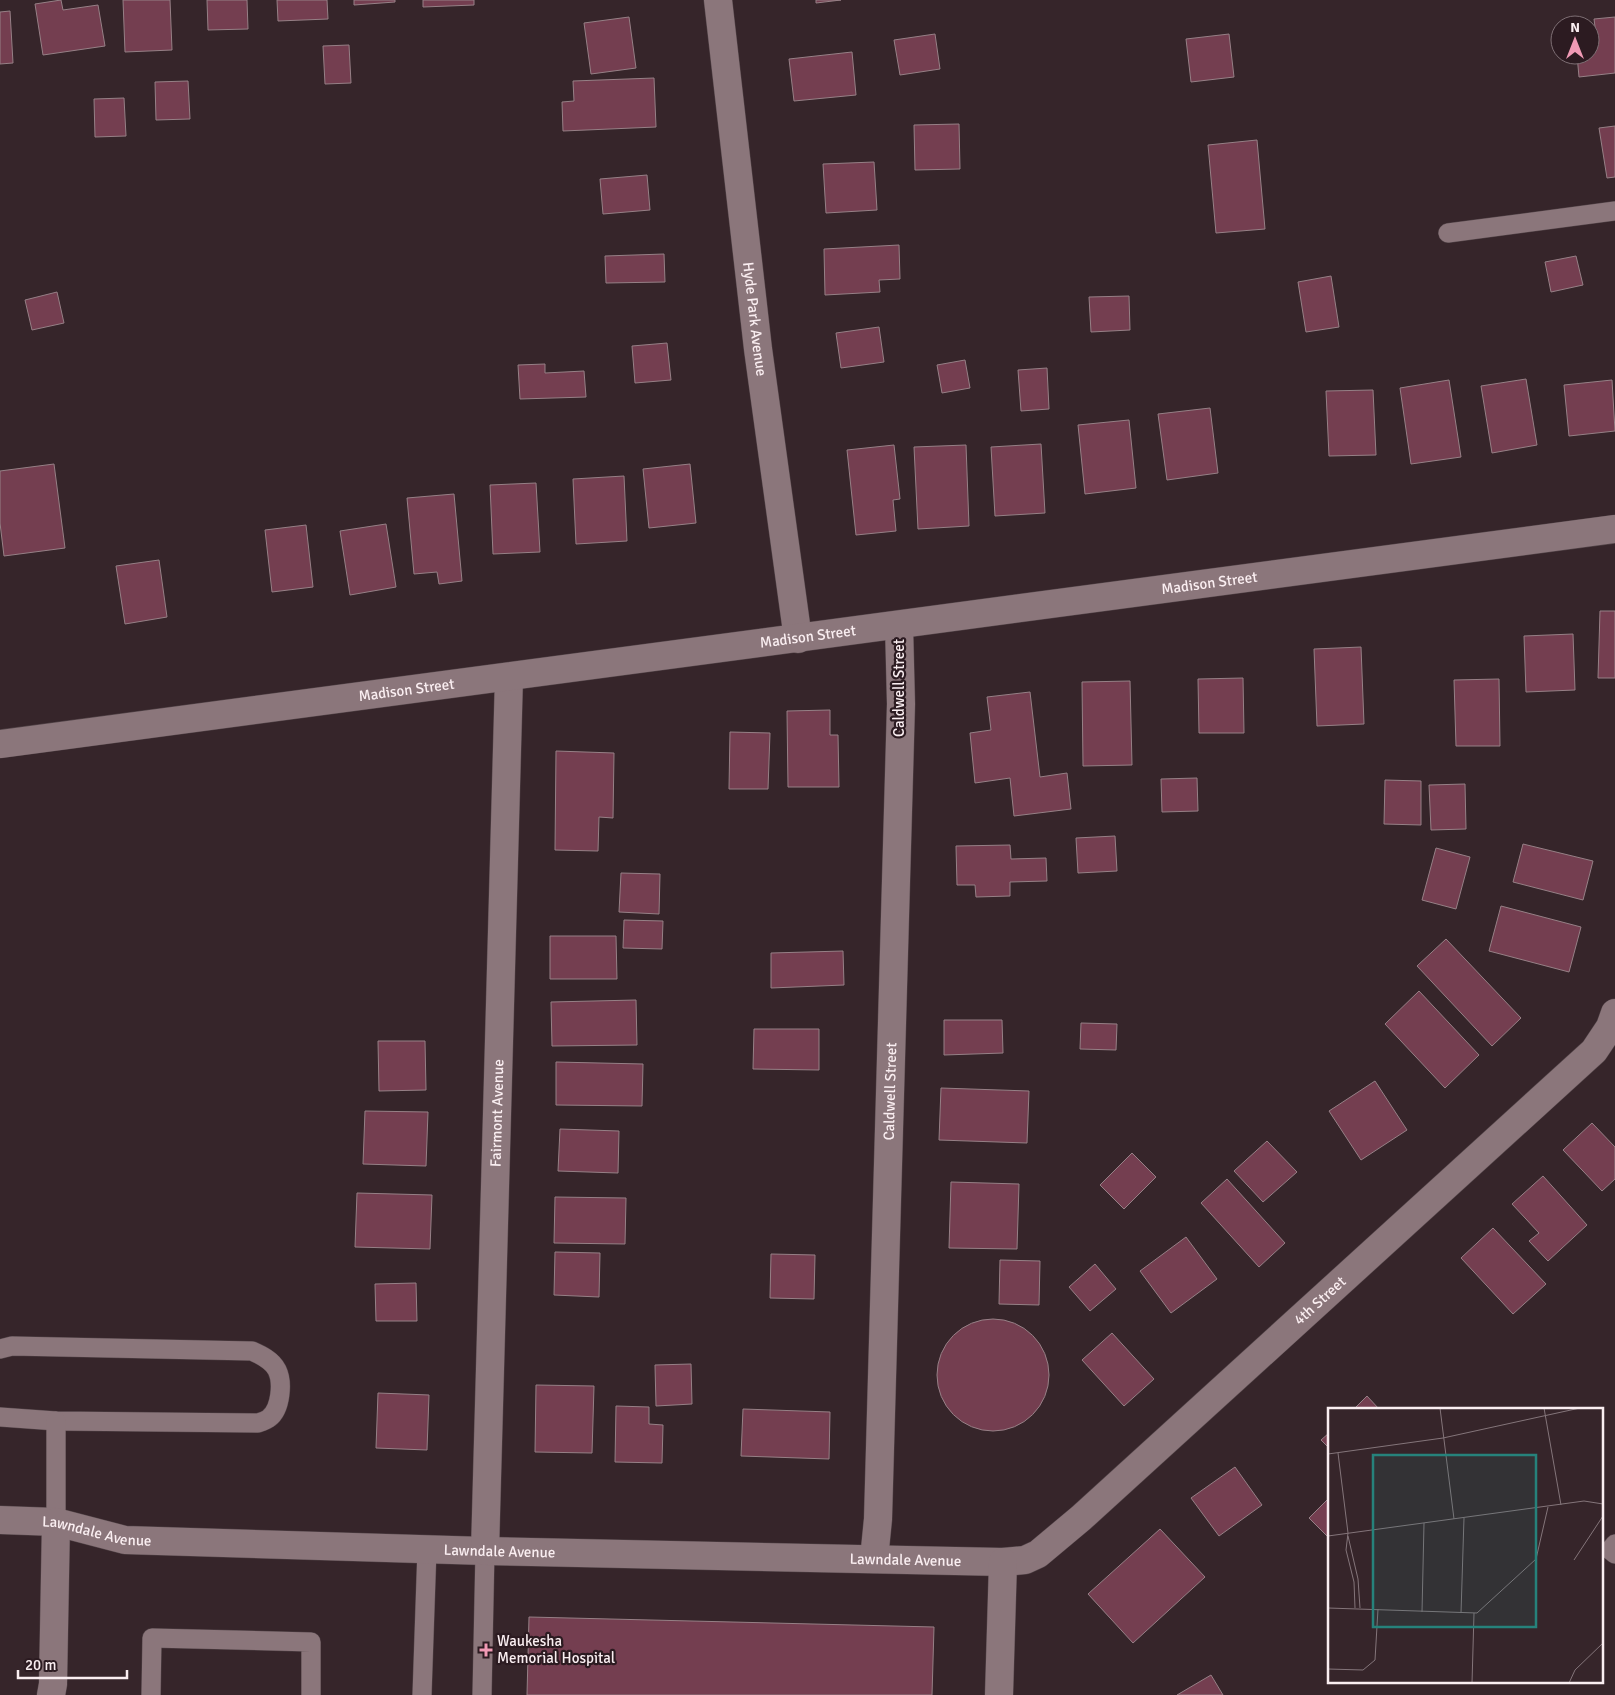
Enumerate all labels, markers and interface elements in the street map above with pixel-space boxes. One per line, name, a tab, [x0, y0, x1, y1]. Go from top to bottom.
north arrow	[1550, 15, 1600, 65]
text: N	[1570, 19, 1580, 36]
street label: Hyde Park Avenue	[739, 261, 771, 377]
street label: Madison Street	[1160, 568, 1258, 598]
street label: Madison Street	[759, 621, 857, 652]
street label: Caldwell Street	[890, 639, 908, 737]
street label: Madison Street	[357, 675, 456, 705]
street label: Caldwell Street	[880, 1042, 900, 1141]
street label: Fairmont Avenue	[487, 1059, 508, 1167]
street label: 4th Street	[1290, 1272, 1349, 1329]
inset map	[1328, 1408, 1602, 1682]
street label: Lawndale Avenue	[42, 1513, 152, 1550]
street label: Lawndale Avenue	[443, 1541, 556, 1561]
street label: Lawndale Avenue	[849, 1550, 961, 1570]
place label: Waukesha Memorial Hospital	[497, 1632, 615, 1667]
marker: Waukesha Memorial Hospital	[479, 1643, 493, 1657]
scale bar	[18, 1648, 126, 1680]
text: 20 m	[25, 1656, 56, 1674]

